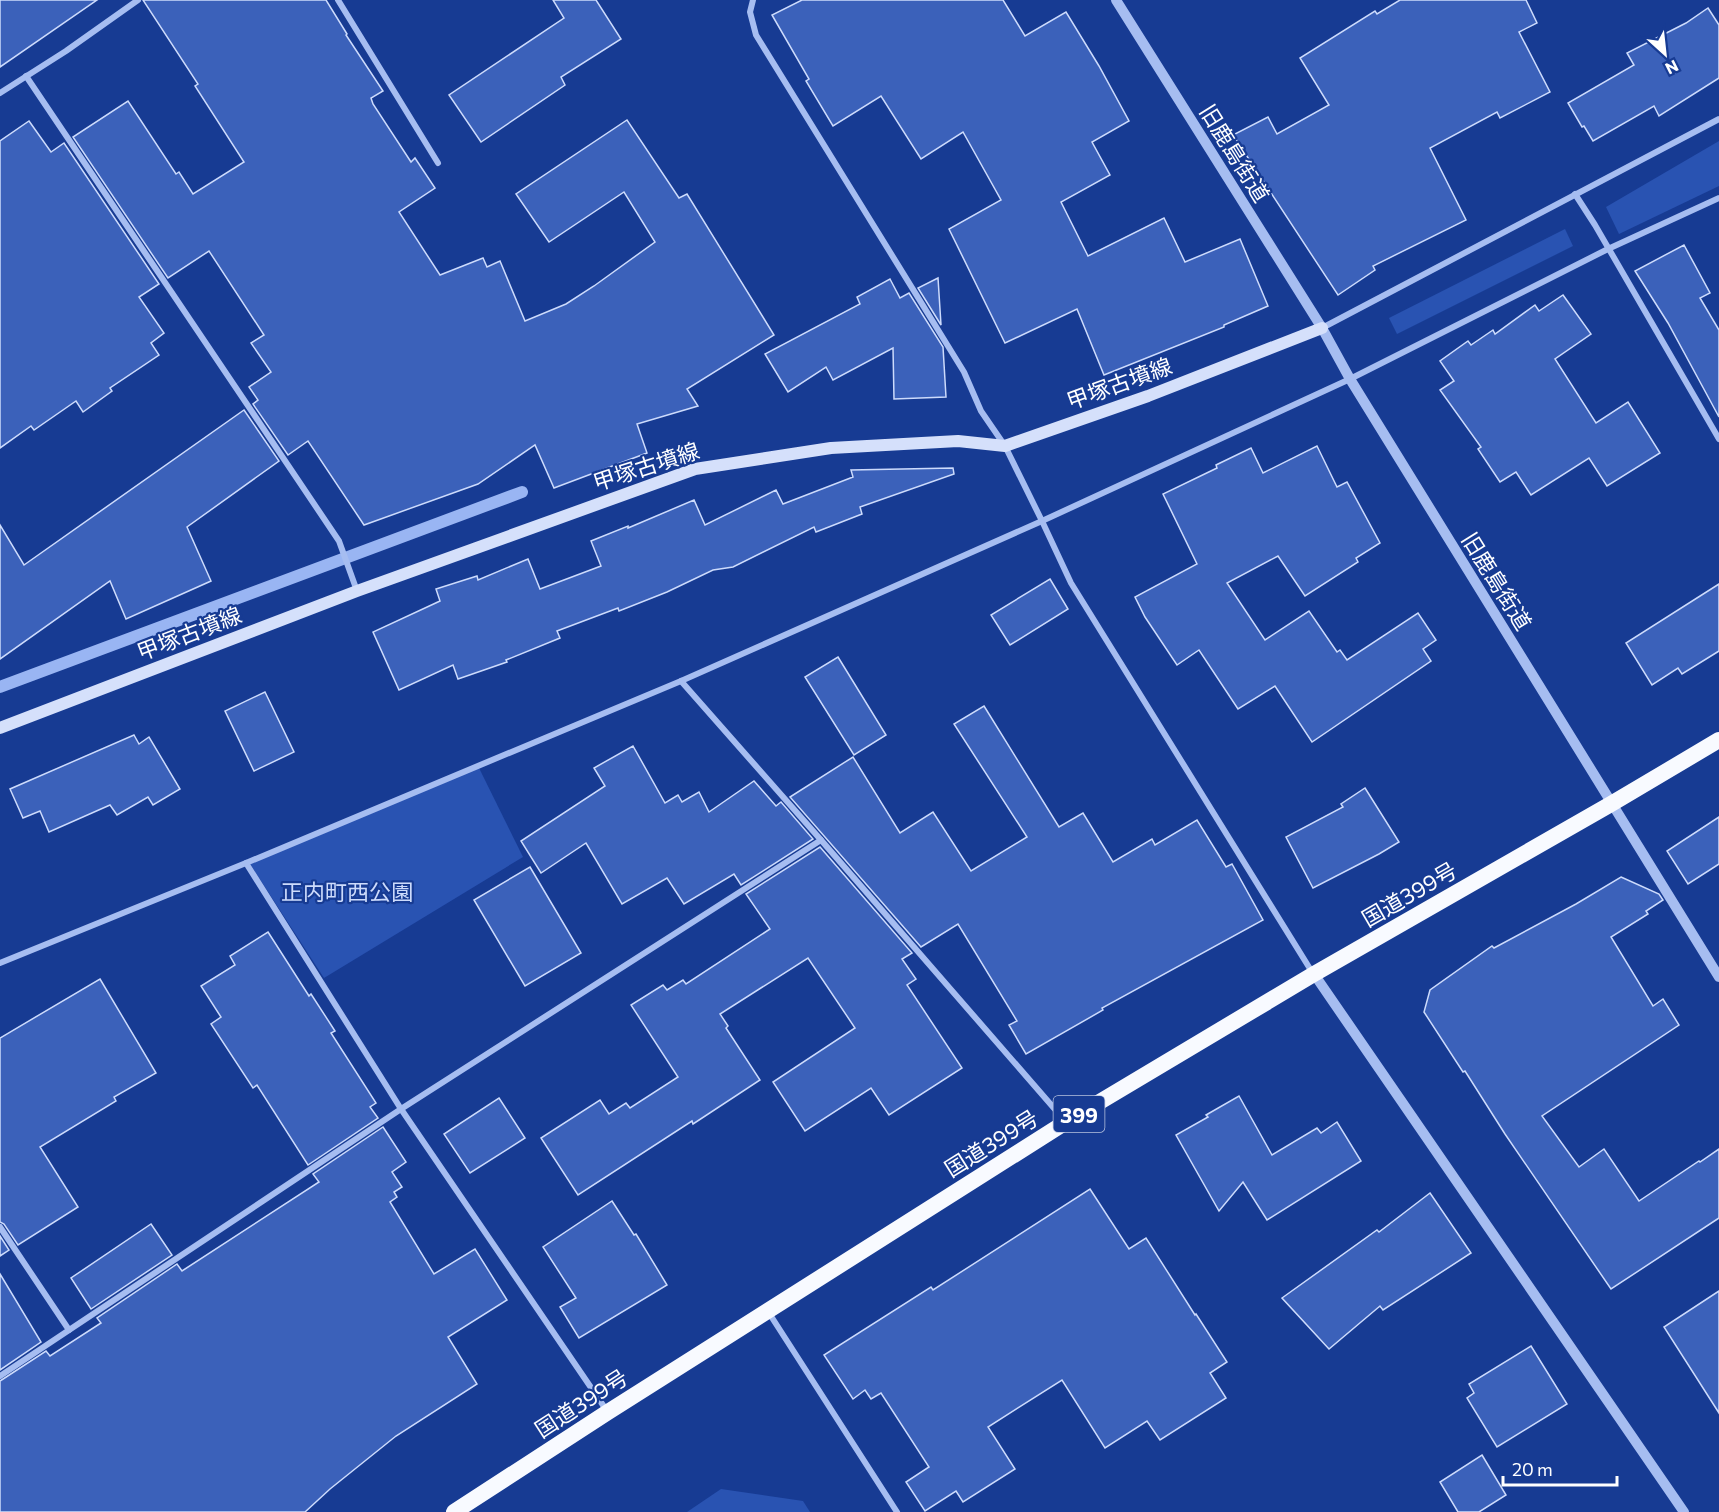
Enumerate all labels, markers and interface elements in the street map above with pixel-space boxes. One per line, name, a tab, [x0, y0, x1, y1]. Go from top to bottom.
north arrow	[1635, 24, 1695, 84]
text: N	[1662, 57, 1682, 79]
street label: 旧鹿島街道	[1194, 99, 1276, 207]
street label: 甲塚古墳線	[1063, 352, 1175, 414]
street label: 甲塚古墳線	[590, 436, 702, 496]
street label: 旧鹿島街道	[1456, 527, 1538, 635]
street label: 甲塚古墳線	[133, 601, 245, 665]
street label: 国道399号	[1357, 856, 1461, 932]
park label: 正内町西公園	[281, 878, 413, 905]
road number: 399	[1054, 1096, 1104, 1132]
street label: 国道399号	[939, 1104, 1043, 1182]
street label: 国道399号	[530, 1363, 632, 1443]
scale bar	[1503, 1449, 1617, 1487]
text: 20 m	[1512, 1458, 1553, 1480]

